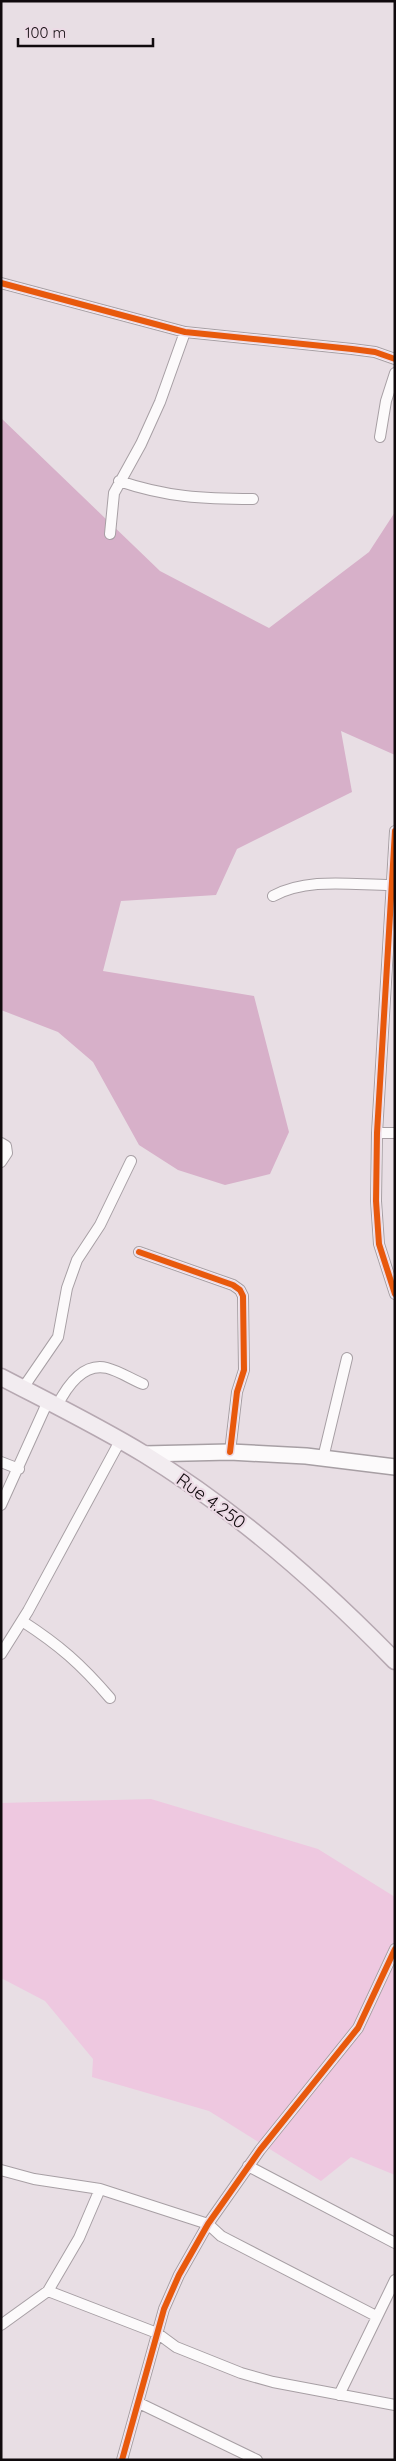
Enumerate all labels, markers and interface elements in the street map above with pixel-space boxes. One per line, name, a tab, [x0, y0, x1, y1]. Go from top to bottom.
scale bar	[18, 15, 152, 47]
text: 100 m	[25, 23, 66, 42]
street label: Rue 4.250	[172, 1468, 251, 1534]

